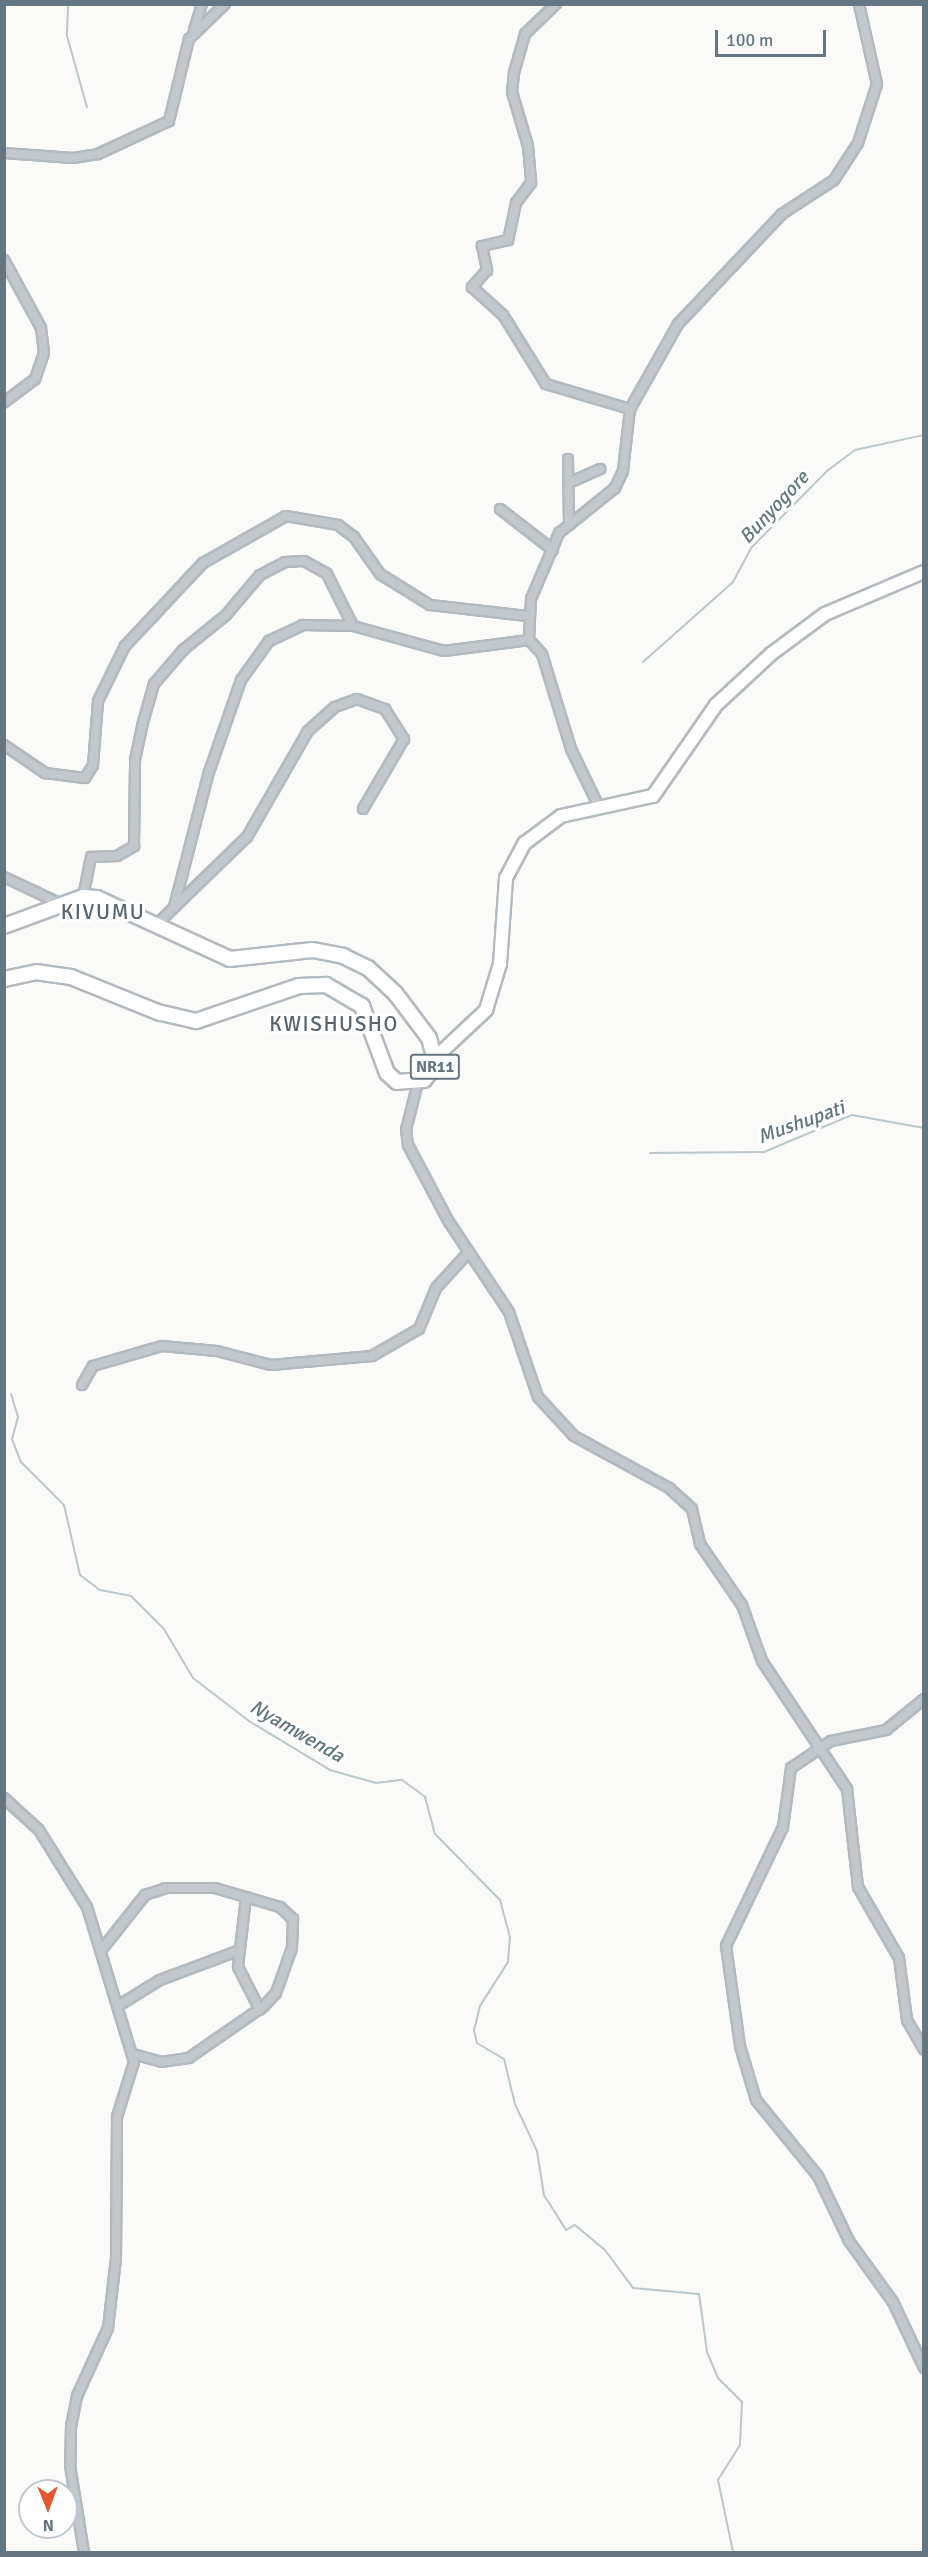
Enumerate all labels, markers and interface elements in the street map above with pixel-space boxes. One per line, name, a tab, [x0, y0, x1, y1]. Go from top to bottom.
scale bar	[718, 18, 829, 56]
text: 100 m	[726, 29, 773, 51]
water label: Bunyogore	[734, 466, 814, 548]
district label: KIVUMU	[61, 899, 145, 925]
district label: KWISHUSHO	[269, 1011, 399, 1037]
road number: NR11	[410, 1054, 460, 1080]
water label: Mushupati	[754, 1095, 848, 1149]
water label: Nyamwenda	[246, 1695, 348, 1767]
north arrow	[18, 2479, 78, 2539]
text: N	[43, 2515, 54, 2535]

